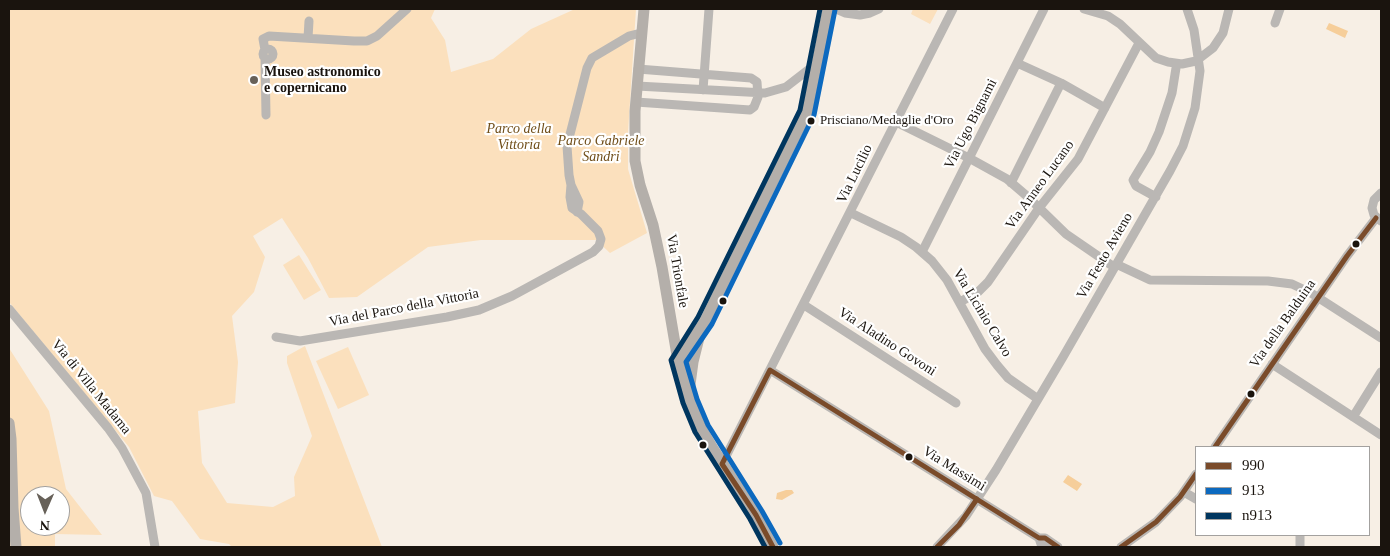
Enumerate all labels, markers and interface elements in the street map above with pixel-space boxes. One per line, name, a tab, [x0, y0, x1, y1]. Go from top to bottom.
place label: Museo astronomico e copernicano	[264, 64, 381, 96]
marker: Museo astronomico e copernicano	[248, 74, 260, 86]
street label: Via Ugo Bignami	[941, 76, 1001, 172]
place label: Prisciano/Medaglie d'Oro	[820, 113, 953, 129]
marker: Prisciano/Medaglie d'Oro	[806, 116, 816, 126]
park label: Parco della Vittoria	[486, 121, 552, 154]
park label: Parco Gabriele Sandri	[558, 133, 644, 166]
street label: Via Anneo Lucano	[1002, 137, 1078, 233]
street label: Via Lucilio	[834, 142, 876, 206]
street label: Via Festo Avieno	[1074, 210, 1136, 302]
street label: Via Trionfale	[662, 233, 692, 309]
unlabelled marker	[1351, 239, 1361, 249]
street label: Via Licinio Calvo	[949, 266, 1015, 360]
street label: Via della Balduina	[1246, 277, 1320, 371]
street label: Via del Parco della Vittoria	[328, 285, 480, 331]
unlabelled marker	[718, 296, 728, 306]
street label: Via Aladino Govoni	[835, 304, 939, 380]
street label: Via di Villa Madama	[48, 336, 134, 438]
unlabelled marker	[1246, 389, 1256, 399]
unlabelled marker	[698, 440, 708, 450]
street label: Via Massimi	[919, 443, 989, 495]
legend	[1195, 446, 1370, 536]
unlabelled marker	[904, 452, 914, 462]
text: 990	[1242, 457, 1265, 473]
text: 913	[1242, 482, 1265, 498]
north arrow	[20, 486, 70, 536]
text: n913	[1242, 507, 1272, 523]
text: N	[40, 518, 50, 533]

